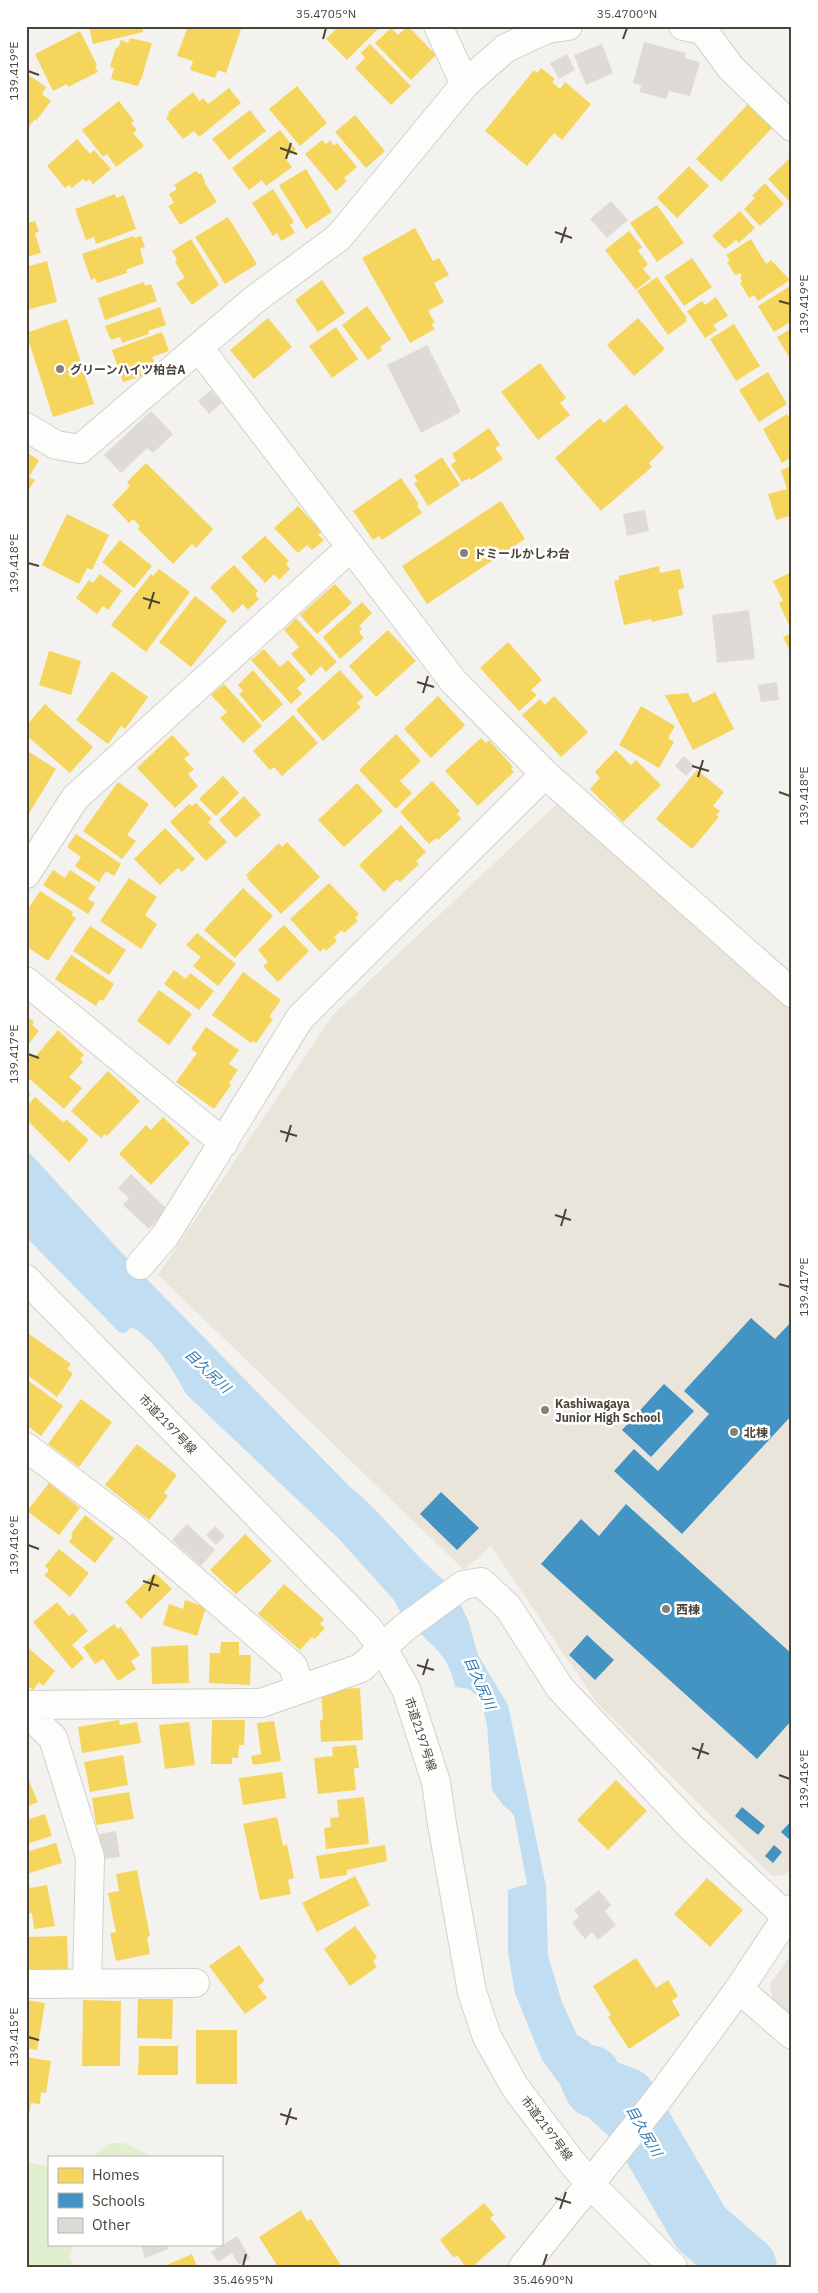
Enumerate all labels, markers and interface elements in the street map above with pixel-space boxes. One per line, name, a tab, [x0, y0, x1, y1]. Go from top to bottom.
text: 35.4705°N	[296, 6, 356, 21]
text: 35.4700°N	[597, 6, 657, 21]
text: 139.419°E	[6, 41, 21, 101]
text: 139.419°E	[796, 274, 811, 334]
place label: グリーンハイツ柏台A	[70, 362, 185, 377]
marker: グリーンハイツ柏台A	[54, 363, 66, 375]
text: 139.418°E	[6, 533, 21, 593]
place label: ドミールかしわ台	[474, 546, 570, 561]
marker: ドミールかしわ台	[458, 547, 470, 559]
text: 139.418°E	[796, 766, 811, 826]
text: 139.417°E	[6, 1024, 21, 1084]
text: 139.417°E	[796, 1257, 811, 1317]
water label: 目久尻川	[181, 1345, 236, 1398]
street label: 市道2197号線	[136, 1391, 200, 1457]
place label: Kashiwagaya Junior High School	[555, 1396, 661, 1425]
marker: Kashiwagaya Junior High School	[539, 1404, 551, 1416]
place label: 北棟	[744, 1425, 768, 1440]
marker: 北棟	[728, 1426, 740, 1438]
text: 139.416°E	[6, 1515, 21, 1575]
place label: 西棟	[676, 1602, 700, 1617]
marker: 西棟	[660, 1603, 672, 1615]
water label: 目久尻川	[460, 1654, 500, 1714]
street label: 市道2197号線	[402, 1695, 440, 1773]
text: 139.416°E	[796, 1749, 811, 1809]
text: 139.415°E	[6, 2007, 21, 2067]
street label: 市道2197号線	[518, 2093, 576, 2163]
water label: 目久尻川	[622, 2102, 667, 2161]
legend	[48, 2156, 222, 2246]
text: Homes	[92, 2165, 140, 2184]
text: Schools	[92, 2191, 145, 2210]
text: Other	[92, 2215, 131, 2234]
text: 35.4695°N	[213, 2272, 273, 2287]
text: 35.4690°N	[513, 2272, 573, 2287]

